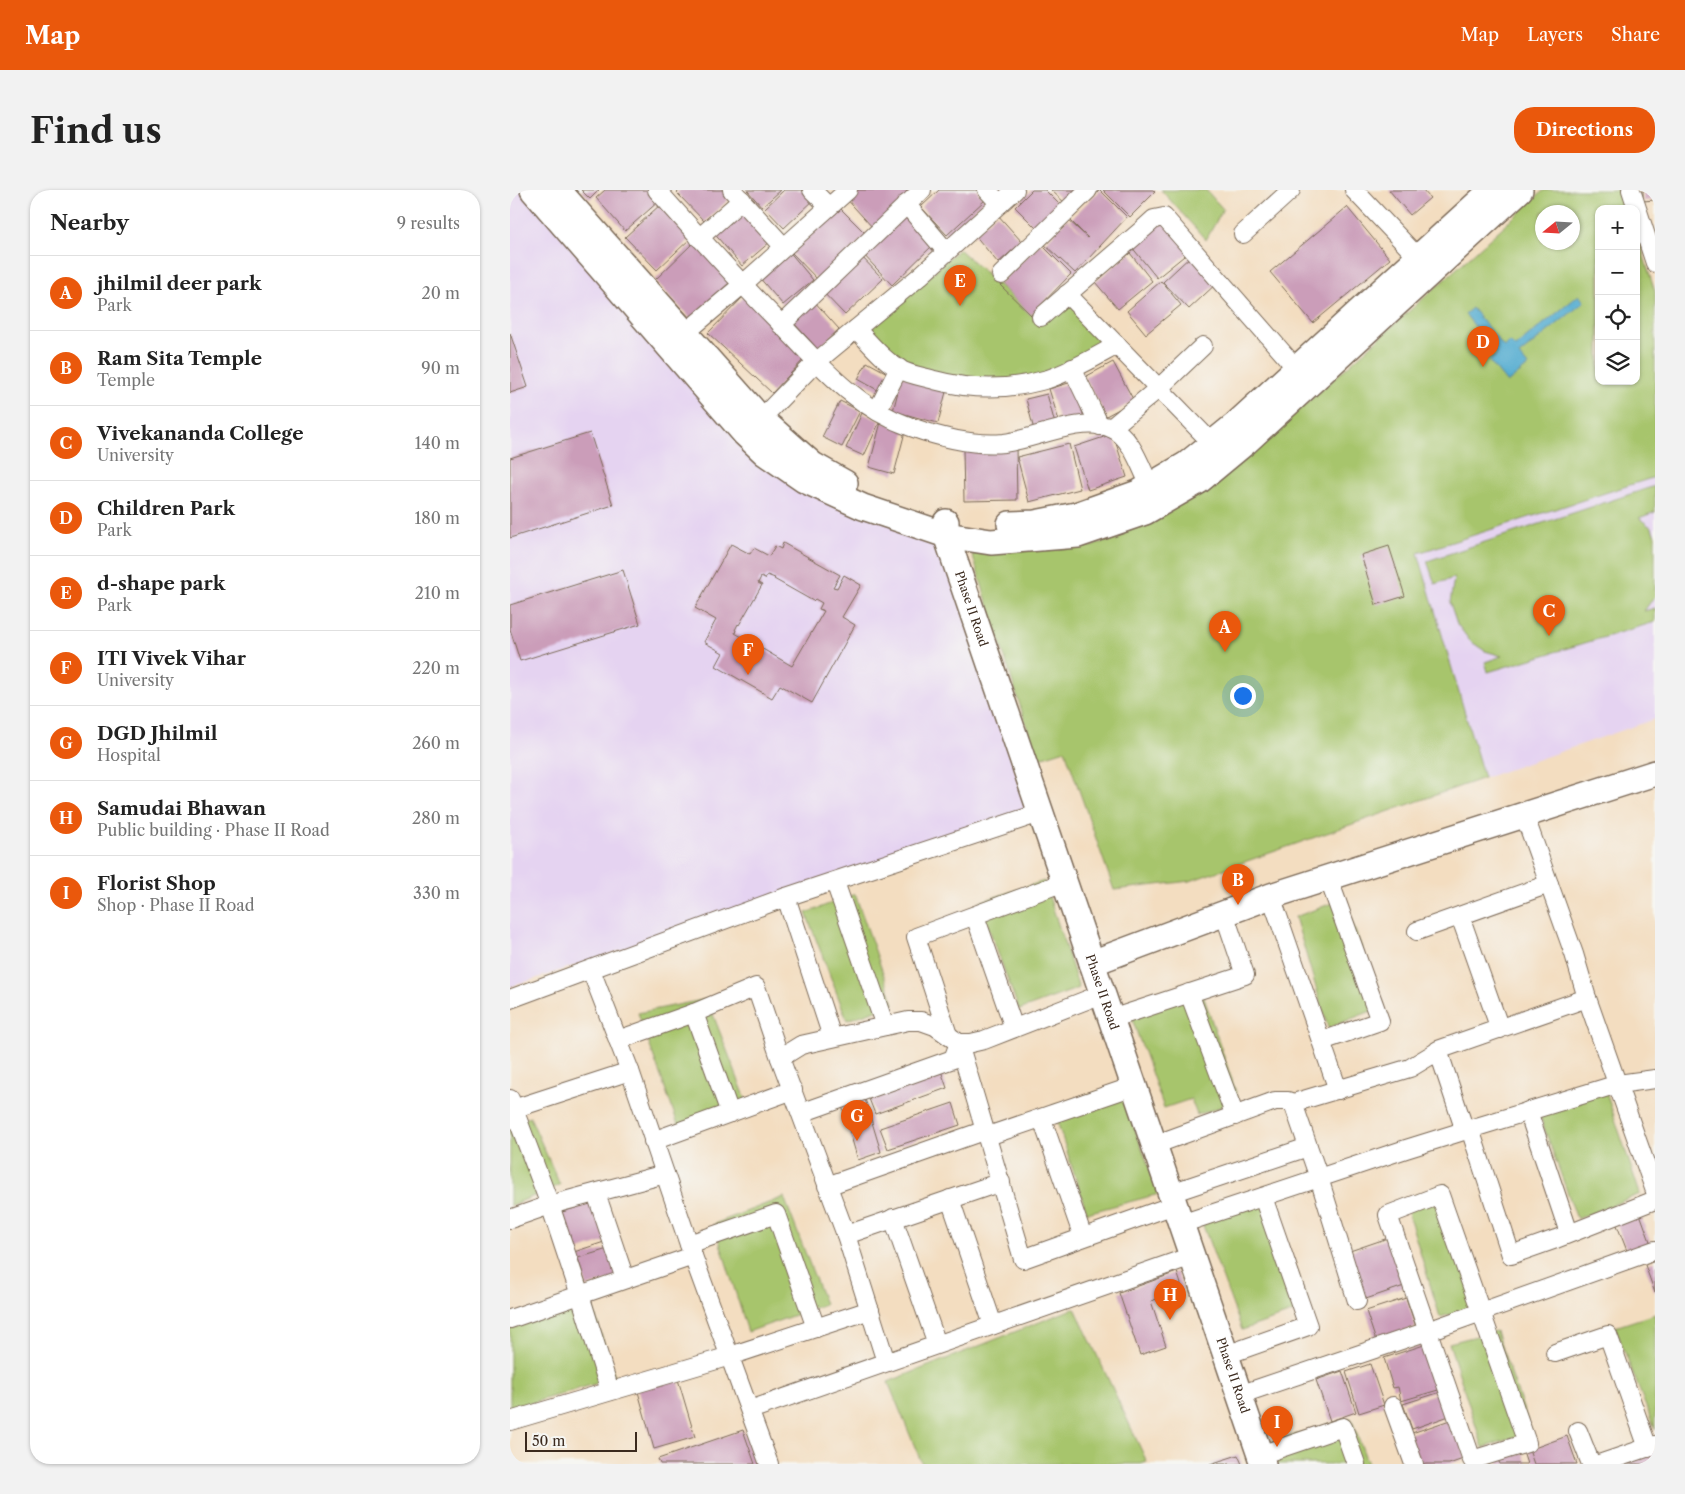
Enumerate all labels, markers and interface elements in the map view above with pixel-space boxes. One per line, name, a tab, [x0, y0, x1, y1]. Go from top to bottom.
text: Map	[25, 21, 80, 50]
text: Map	[1461, 24, 1499, 46]
text: Layers	[1527, 24, 1583, 46]
text: Share	[1611, 24, 1660, 46]
button: Directions	[1514, 107, 1655, 153]
text: Find us	[30, 109, 162, 152]
north arrow	[1535, 205, 1580, 250]
map controls	[1595, 205, 1640, 385]
button: +	[1595, 205, 1640, 250]
text: Nearby	[50, 210, 129, 235]
text: 9 results	[397, 213, 460, 233]
button: −	[1595, 250, 1640, 295]
pin: E	[944, 265, 976, 306]
text: jhilmil deer park	[97, 272, 262, 295]
text: A	[60, 283, 72, 303]
text: 20 m	[421, 283, 460, 303]
text: Park	[97, 295, 132, 315]
button: locate	[1595, 295, 1640, 340]
pin: D	[1467, 326, 1499, 367]
button: layers	[1595, 340, 1640, 385]
text: Ram Sita Temple	[97, 347, 262, 370]
text: B	[60, 358, 72, 378]
text: 90 m	[421, 358, 460, 378]
text: Temple	[97, 370, 155, 390]
text: Vivekananda College	[97, 422, 304, 445]
text: C	[60, 433, 72, 453]
text: 140 m	[415, 433, 460, 453]
text: University	[97, 445, 174, 465]
text: Children Park	[97, 497, 235, 520]
text: D	[59, 508, 73, 528]
text: 180 m	[414, 508, 460, 528]
text: Park	[97, 520, 132, 540]
street label: Phase II Road	[952, 569, 992, 649]
text: d-shape park	[97, 572, 225, 595]
text: E	[60, 583, 72, 603]
text: 210 m	[415, 583, 460, 603]
text: Park	[97, 595, 132, 615]
pin: C	[1533, 595, 1565, 636]
pin: A	[1209, 611, 1241, 652]
pin: F	[732, 634, 764, 675]
text: ITI Vivek Vihar	[97, 647, 246, 670]
text: F	[61, 658, 71, 678]
text: 220 m	[412, 658, 460, 678]
text: University	[97, 670, 174, 690]
your location	[1230, 683, 1256, 709]
text: DGD Jhilmil	[97, 722, 217, 745]
text: G	[59, 733, 73, 753]
text: 260 m	[412, 733, 460, 753]
text: Hospital	[97, 745, 161, 765]
text: Samudai Bhawan	[97, 797, 266, 820]
text: H	[59, 808, 73, 828]
text: 280 m	[412, 808, 460, 828]
text: Public building · Phase II Road	[97, 820, 330, 840]
pin: B	[1222, 864, 1254, 905]
text: Florist Shop	[97, 872, 216, 895]
text: I	[63, 883, 69, 903]
text: 330 m	[413, 883, 460, 903]
text: Shop · Phase II Road	[97, 895, 254, 915]
street label: Phase II Road	[1083, 952, 1123, 1032]
pin: G	[841, 1100, 873, 1141]
pin: H	[1154, 1279, 1186, 1320]
street label: Phase II Road	[1213, 1335, 1253, 1416]
pin: I	[1261, 1406, 1293, 1447]
scale bar	[525, 1429, 638, 1452]
text: 50 m	[532, 1432, 565, 1450]

